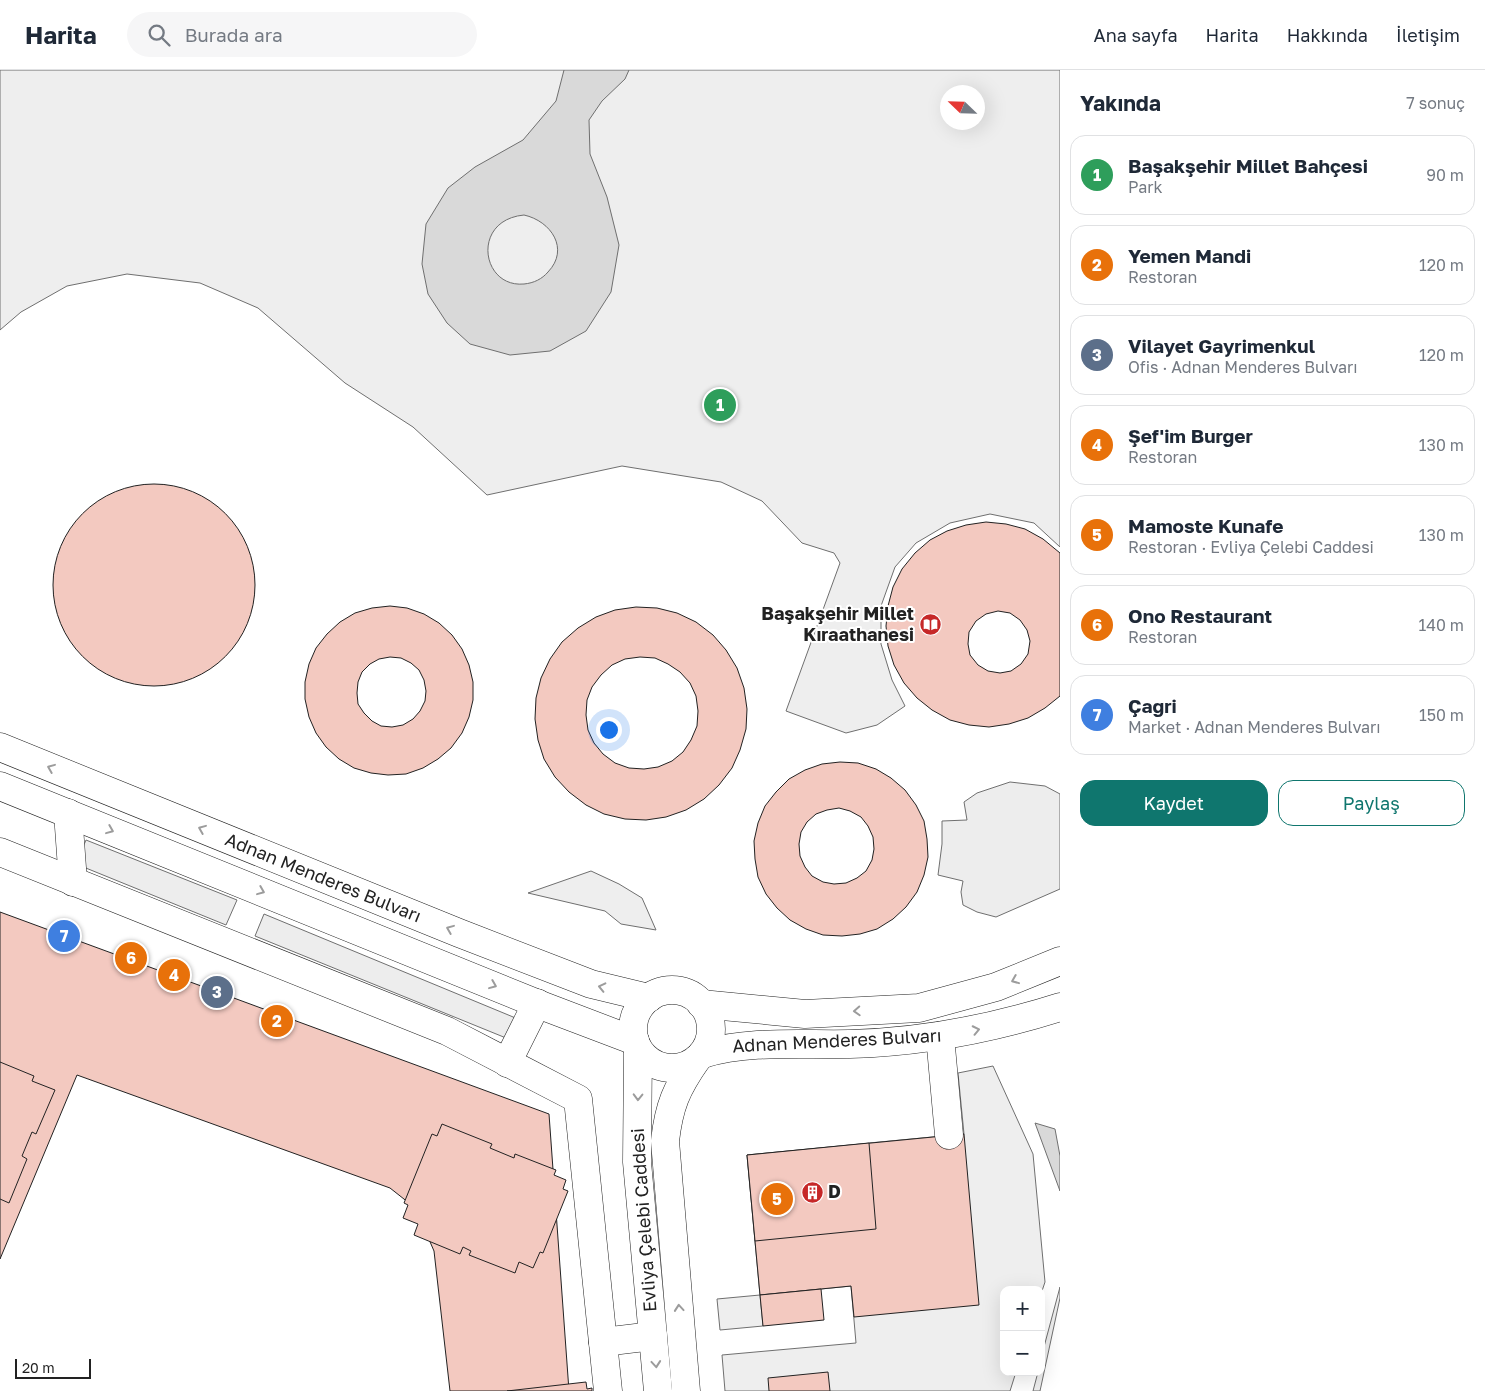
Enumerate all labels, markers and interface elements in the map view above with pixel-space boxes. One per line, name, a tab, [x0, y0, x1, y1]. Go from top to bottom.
search box	[127, 12, 477, 57]
text: Harita	[25, 20, 97, 49]
icon: search	[145, 21, 173, 49]
text: Burada ara	[185, 23, 283, 46]
text: Ana sayfa	[1094, 24, 1178, 46]
text: Harita	[1206, 24, 1259, 46]
text: Hakkında	[1287, 24, 1368, 46]
text: İletişim	[1396, 24, 1460, 46]
north arrow	[940, 85, 985, 130]
text: Yakında	[1080, 90, 1161, 116]
text: 7 sonuç	[1406, 93, 1465, 113]
text: Başakşehir Millet Bahçesi	[1128, 154, 1368, 177]
text: 1	[1093, 165, 1101, 185]
text: 90 m	[1426, 165, 1464, 185]
text: Park	[1128, 177, 1163, 197]
text: Yemen Mandi	[1128, 244, 1251, 267]
text: 2	[1092, 255, 1102, 275]
text: 120 m	[1419, 255, 1464, 275]
text: Restoran	[1128, 267, 1197, 287]
text: Vilayet Gayrimenkul	[1128, 334, 1315, 357]
text: 3	[1092, 345, 1102, 365]
text: 120 m	[1419, 345, 1464, 365]
text: Ofis · Adnan Menderes Bulvarı	[1128, 357, 1357, 377]
pin: 1	[704, 386, 736, 424]
text: Şef'im Burger	[1128, 424, 1253, 447]
text: 4	[1092, 435, 1102, 455]
text: 130 m	[1419, 435, 1464, 455]
text: Restoran	[1128, 447, 1197, 467]
text: Mamoste Kunafe	[1128, 514, 1283, 537]
text: 5	[1092, 525, 1102, 545]
text: 130 m	[1419, 525, 1464, 545]
text: Restoran · Evliya Çelebi Caddesi	[1128, 537, 1374, 557]
place label: Başakşehir Millet Kıraathanesi	[761, 602, 914, 645]
text: Ono Restaurant	[1128, 604, 1272, 627]
library icon: Başakşehir Millet Kıraathanesi	[918, 612, 942, 636]
text: 6	[1092, 615, 1102, 635]
text: 140 m	[1418, 615, 1464, 635]
text: Restoran	[1128, 627, 1197, 647]
text: Çağri	[1128, 694, 1177, 717]
text: 7	[1093, 705, 1101, 725]
text: 150 m	[1419, 705, 1464, 725]
your location	[596, 717, 622, 743]
text: Market · Adnan Menderes Bulvarı	[1128, 717, 1380, 737]
one-way arrow	[48, 763, 56, 773]
button: Kaydet	[1080, 780, 1268, 826]
button: Paylaş	[1278, 780, 1465, 826]
one-way arrow	[105, 824, 114, 834]
one-way arrow	[198, 824, 207, 835]
street label: Adnan Menderes Bulvarı	[222, 828, 425, 927]
one-way arrow	[256, 885, 265, 895]
pin: 7	[48, 917, 80, 955]
one-way arrow	[446, 925, 455, 935]
pin: 6	[115, 939, 147, 977]
pin: 4	[158, 956, 190, 994]
pin: 3	[201, 973, 233, 1011]
one-way arrow	[1011, 973, 1020, 984]
one-way arrow	[488, 979, 496, 989]
one-way arrow	[597, 982, 606, 993]
pin: 2	[261, 1002, 293, 1040]
one-way arrow	[852, 1006, 860, 1017]
street label: Adnan Menderes Bulvarı	[732, 1024, 942, 1056]
one-way arrow	[972, 1025, 980, 1036]
one-way arrow	[633, 1094, 643, 1102]
street label: Evliya Çelebi Caddesi	[626, 1127, 660, 1313]
pin: 5	[761, 1180, 793, 1218]
building icon: D	[800, 1180, 824, 1204]
place label: D	[828, 1180, 841, 1202]
map controls	[1000, 1286, 1045, 1376]
button: +	[1000, 1286, 1045, 1331]
one-way arrow	[674, 1303, 685, 1311]
button: −	[1000, 1331, 1045, 1376]
scale bar	[15, 1356, 91, 1379]
text: 20 m	[22, 1359, 55, 1376]
one-way arrow	[650, 1360, 661, 1368]

